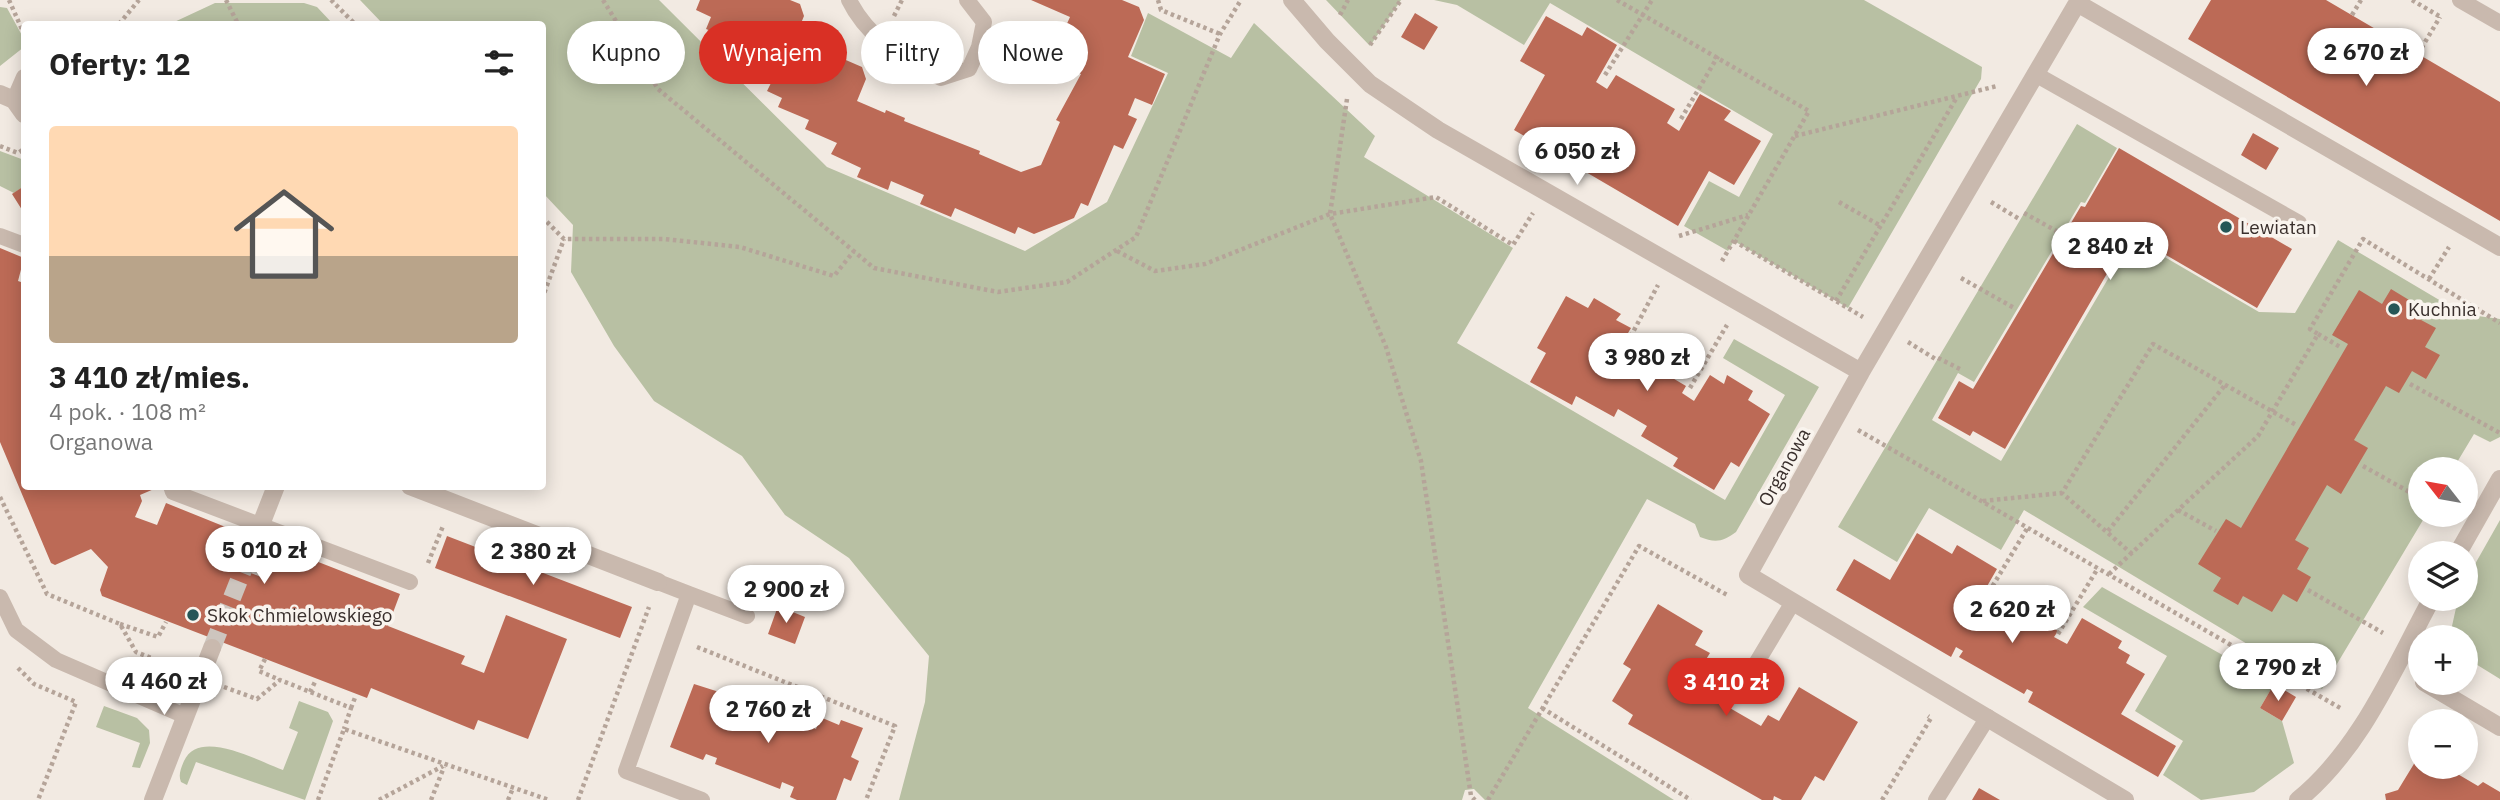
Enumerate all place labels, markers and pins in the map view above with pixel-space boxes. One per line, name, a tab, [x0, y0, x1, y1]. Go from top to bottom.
pin: 2 670 zł	[2294, 28, 2438, 88]
pin: 6 050 zł	[1505, 128, 1649, 187]
place label: Lewiatan	[2240, 215, 2317, 239]
marker: Lewiatan	[2218, 219, 2234, 235]
pin: 2 840 zł	[2038, 222, 2182, 282]
place label: Kuchnia	[2408, 297, 2477, 321]
marker: Kuchnia	[2386, 301, 2402, 317]
pin: 3 980 zł	[1575, 334, 1719, 393]
pin: 5 010 zł	[192, 526, 336, 586]
pin: 2 380 zł	[461, 528, 605, 587]
pin: 2 900 zł	[714, 566, 858, 625]
pin: 2 620 zł	[1940, 586, 2084, 645]
place label: Skok Chmielowskiego	[207, 603, 393, 627]
marker: Skok Chmielowskiego	[185, 607, 201, 623]
pin: 2 790 zł	[2206, 644, 2350, 703]
pin: 4 460 zł	[92, 658, 236, 717]
pin: 3 410 zł	[1654, 658, 1798, 718]
pin: 2 760 zł	[696, 686, 840, 745]

